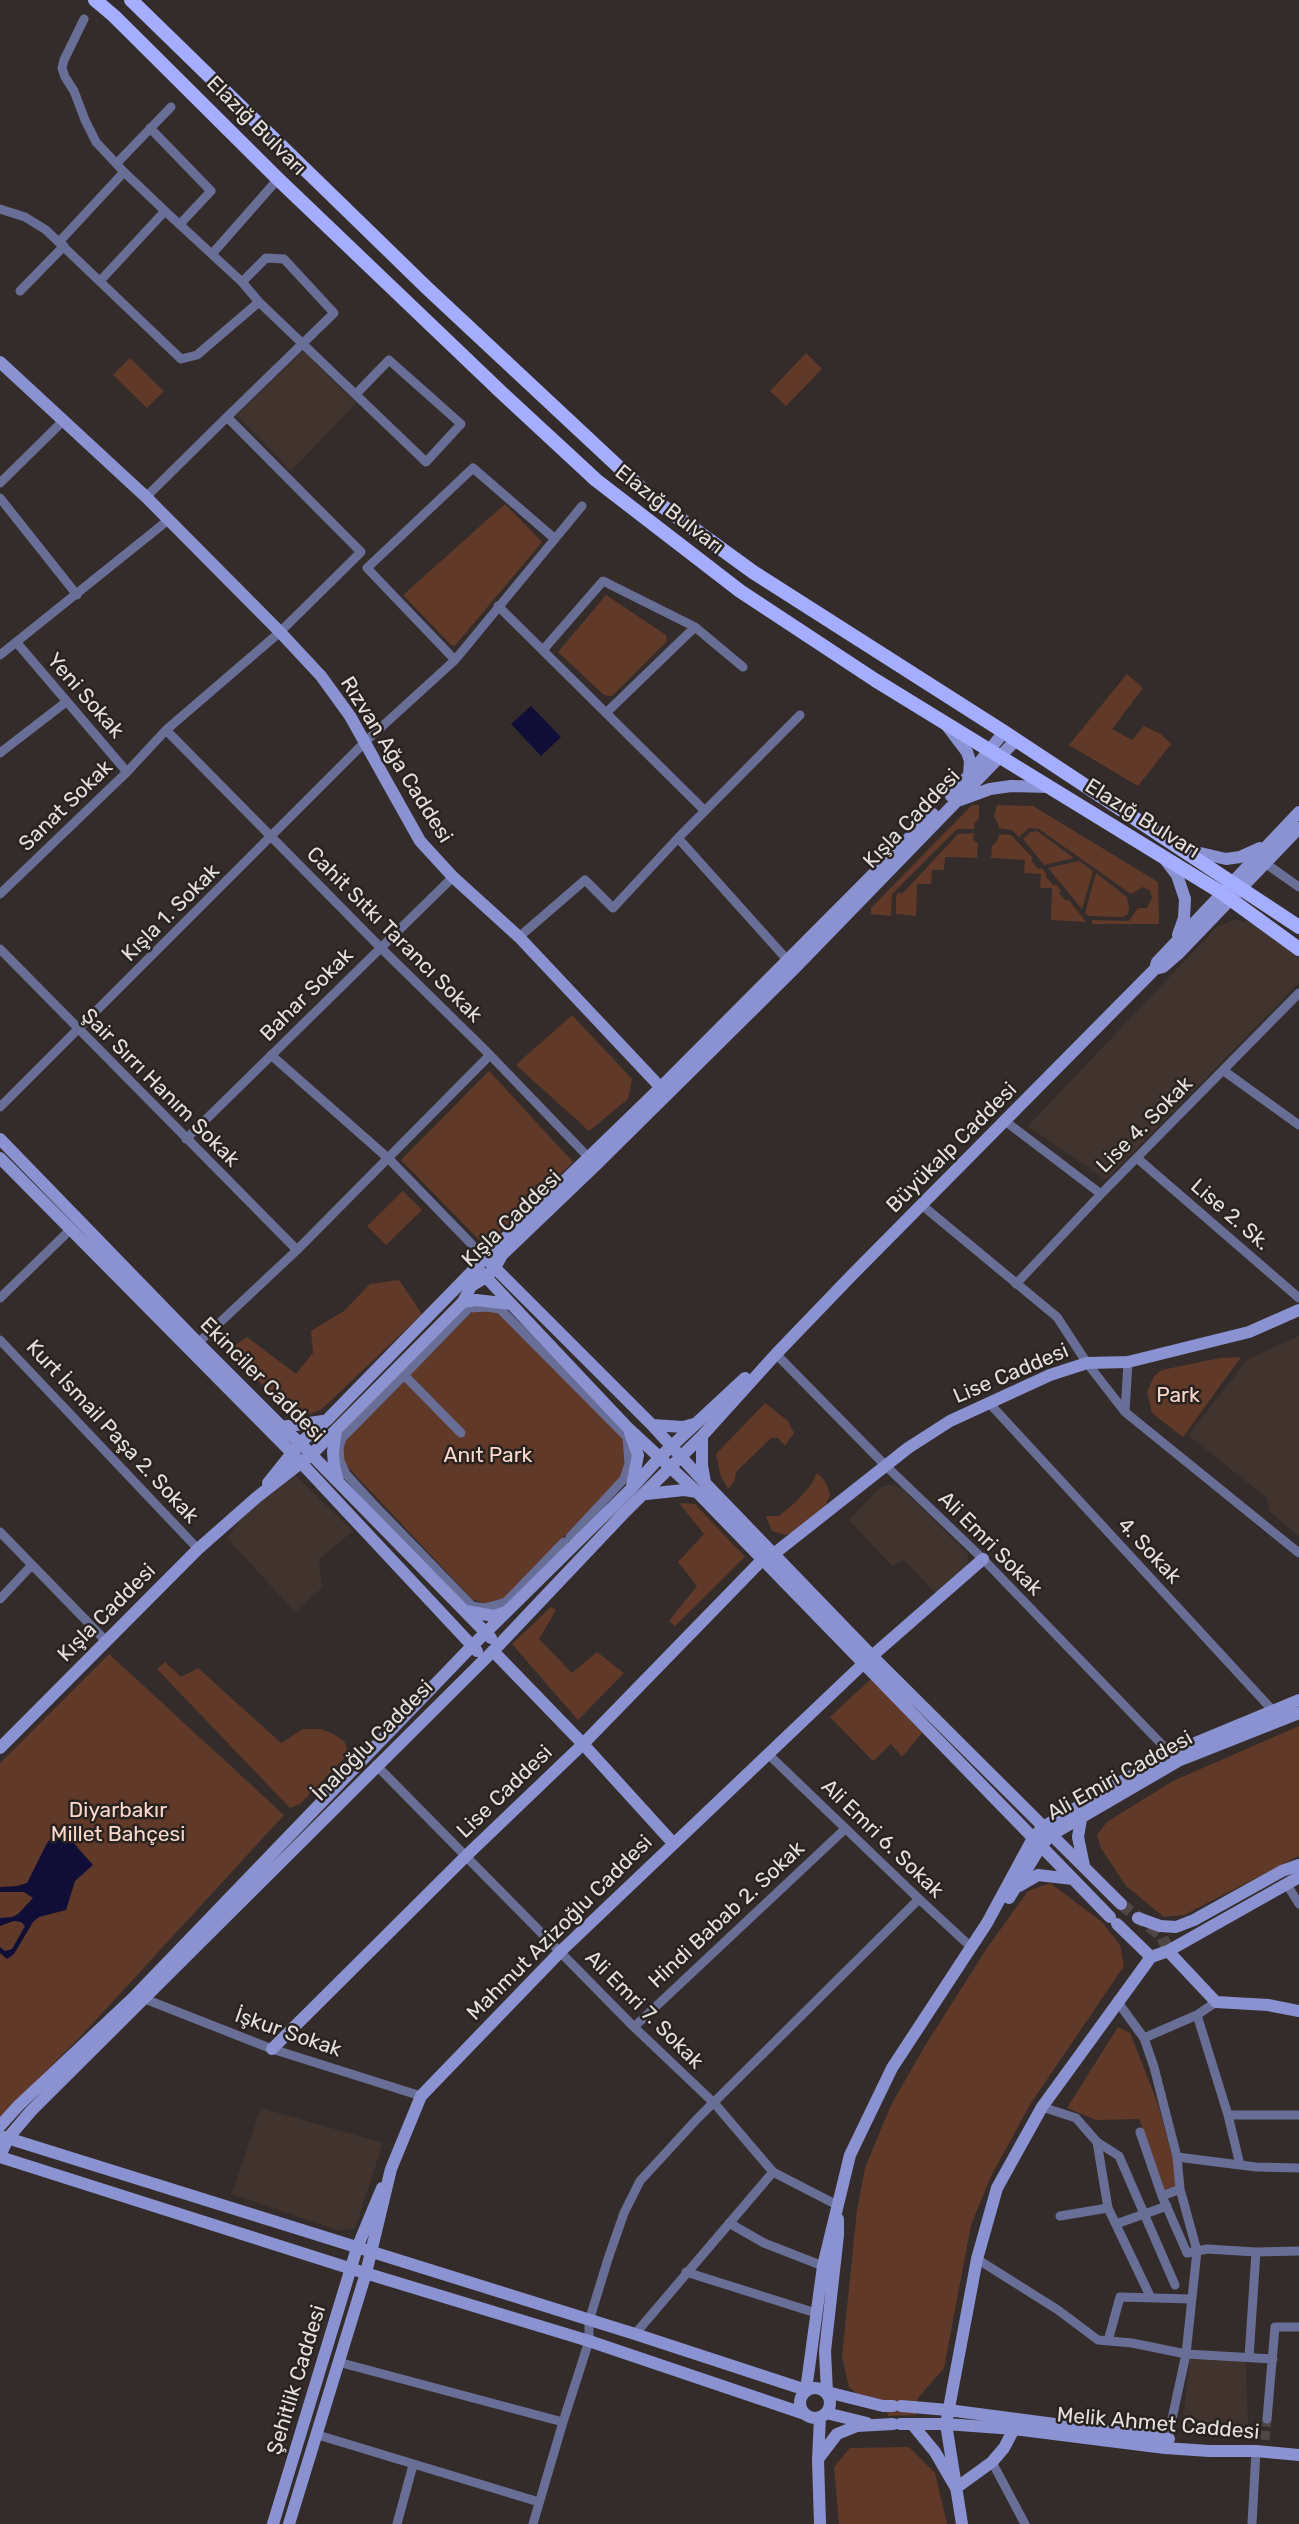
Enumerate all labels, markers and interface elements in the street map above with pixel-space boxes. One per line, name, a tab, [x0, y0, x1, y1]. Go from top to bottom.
street label: Elazığ Bulvarı	[201, 71, 311, 181]
street label: Elazığ Bulvarı	[610, 460, 728, 560]
street label: Yeni Sokak	[41, 648, 129, 744]
street label: Rızvan Ağa Caddesi	[335, 672, 457, 848]
street label: Sanat Sokak	[14, 755, 118, 857]
street label: Kışla Caddesi	[858, 764, 966, 874]
street label: Elazığ Bulvarı	[1080, 774, 1204, 864]
street label: Cahit Sıtkı Tarancı Sokak	[301, 842, 487, 1028]
street label: Kışla 1. Sokak	[117, 859, 225, 967]
street label: Bahar Sokak	[255, 943, 359, 1047]
street label: Şair Sırrı Hanım Sokak	[76, 1004, 244, 1172]
street label: Lise 4. Sokak	[1092, 1072, 1198, 1178]
street label: Büyükalp Caddesi	[882, 1078, 1022, 1218]
street label: Kışla Caddesi	[457, 1165, 567, 1273]
street label: Lise 2. Sk.	[1185, 1174, 1275, 1256]
street label: Ekinciler Caddesi	[194, 1312, 330, 1448]
street label: Kurt İsmail Paşa 2. Sokak	[20, 1335, 204, 1529]
street label: Lise Caddesi	[950, 1338, 1072, 1410]
park label: Park	[1156, 1383, 1200, 1409]
park label: Anıt Park	[444, 1443, 532, 1469]
street label: Ali Emri Sokak	[933, 1487, 1047, 1601]
street label: 4. Sokak	[1112, 1513, 1186, 1589]
street label: Kışla Caddesi	[53, 1559, 161, 1667]
street label: İnaloğlu Caddesi	[307, 1675, 439, 1807]
street label: Ali Emiri Caddesi	[1043, 1726, 1197, 1826]
street label: Lise Caddesi	[452, 1740, 558, 1844]
street label: Ali Emri 6. Sokak	[816, 1774, 948, 1904]
park label: Diyarbakır Millet Bahçesi	[51, 1798, 185, 1848]
street label: Mahmut Azizoğlu Caddesi	[462, 1830, 658, 2026]
street label: Hindi Babab 2. Sokak	[644, 1836, 810, 1994]
street label: Ali Emri 7. Sokak	[580, 1946, 708, 2074]
street label: İşkur Sokak	[231, 2003, 345, 2063]
street label: Şehitlik Caddesi	[262, 2302, 332, 2458]
street label: Melik Ahmet Caddesi	[1056, 2403, 1260, 2445]

